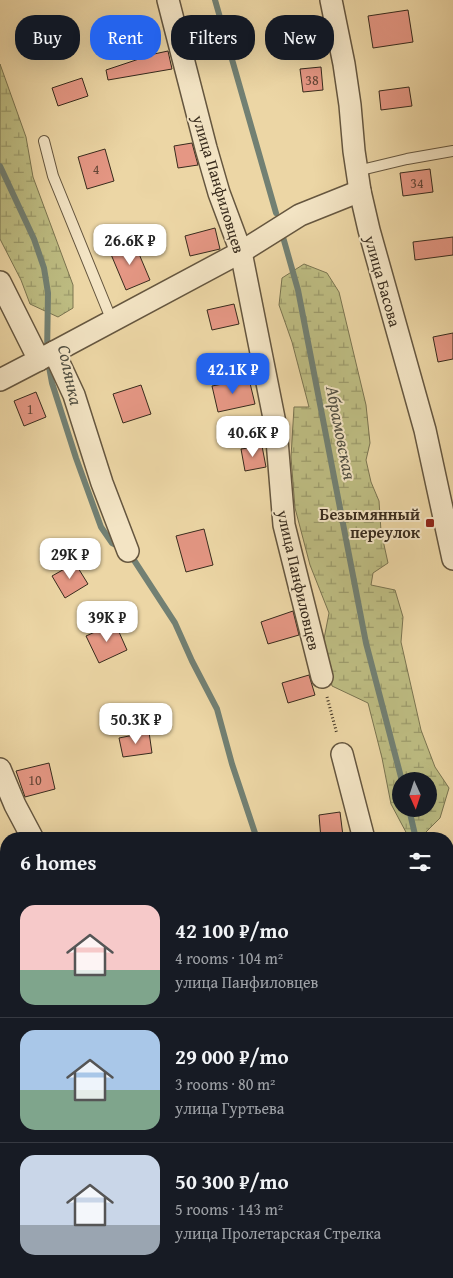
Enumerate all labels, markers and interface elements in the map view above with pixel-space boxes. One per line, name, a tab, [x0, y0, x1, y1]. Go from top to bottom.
chip: Buy	[15, 15, 80, 60]
chip: Rent	[90, 15, 161, 60]
chip: Filters	[171, 15, 255, 60]
chip: New	[265, 15, 334, 60]
house number: 38	[305, 70, 319, 90]
street label: улица Панфиловцев	[186, 111, 251, 256]
house number: 4	[93, 159, 100, 179]
house number: 34	[410, 173, 424, 193]
pin: 26.6K ₽	[84, 224, 176, 266]
text: 26.6K ₽	[104, 228, 156, 252]
street label: улица Басова	[358, 232, 408, 330]
water label: Солянка	[51, 342, 90, 408]
pin: 42.1K ₽	[187, 352, 279, 395]
text: 42.1K ₽	[207, 357, 259, 381]
water label: Абрамовская	[319, 383, 364, 482]
house number: 1	[27, 399, 33, 419]
pin: 40.6K ₽	[207, 416, 299, 458]
text: 40.6K ₽	[227, 420, 279, 444]
place label: Безымянный переулок	[320, 502, 421, 544]
street label: улица Панфиловцев	[271, 506, 327, 653]
marker: Безымянный переулок	[424, 517, 436, 529]
pin: 29K ₽	[35, 538, 105, 580]
text: 29K ₽	[51, 542, 89, 566]
pin: 39K ₽	[72, 600, 142, 643]
text: 39K ₽	[88, 605, 126, 629]
pin: 50.3K ₽	[90, 702, 182, 745]
text: 50.3K ₽	[110, 707, 162, 731]
house number: 10	[28, 770, 42, 790]
north arrow	[392, 772, 438, 818]
map controls	[392, 772, 437, 817]
text: 6 homes	[20, 847, 96, 878]
icon: filters	[406, 848, 434, 876]
text: 42 100 ₽/mo	[175, 915, 289, 946]
icon: home	[60, 925, 120, 985]
text: 4 rooms · 104 m²	[175, 946, 283, 970]
text: улица Панфиловцев	[175, 970, 318, 994]
text: 29 000 ₽/mo	[175, 1041, 289, 1072]
icon: home	[60, 1050, 120, 1110]
text: 3 rooms · 80 m²	[175, 1072, 275, 1096]
text: улица Гуртьева	[175, 1096, 284, 1120]
text: 50 300 ₽/mo	[175, 1166, 289, 1197]
icon: home	[60, 1175, 120, 1235]
text: 5 rooms · 143 m²	[175, 1197, 283, 1221]
text: улица Пролетарская Стрелка	[175, 1221, 381, 1245]

